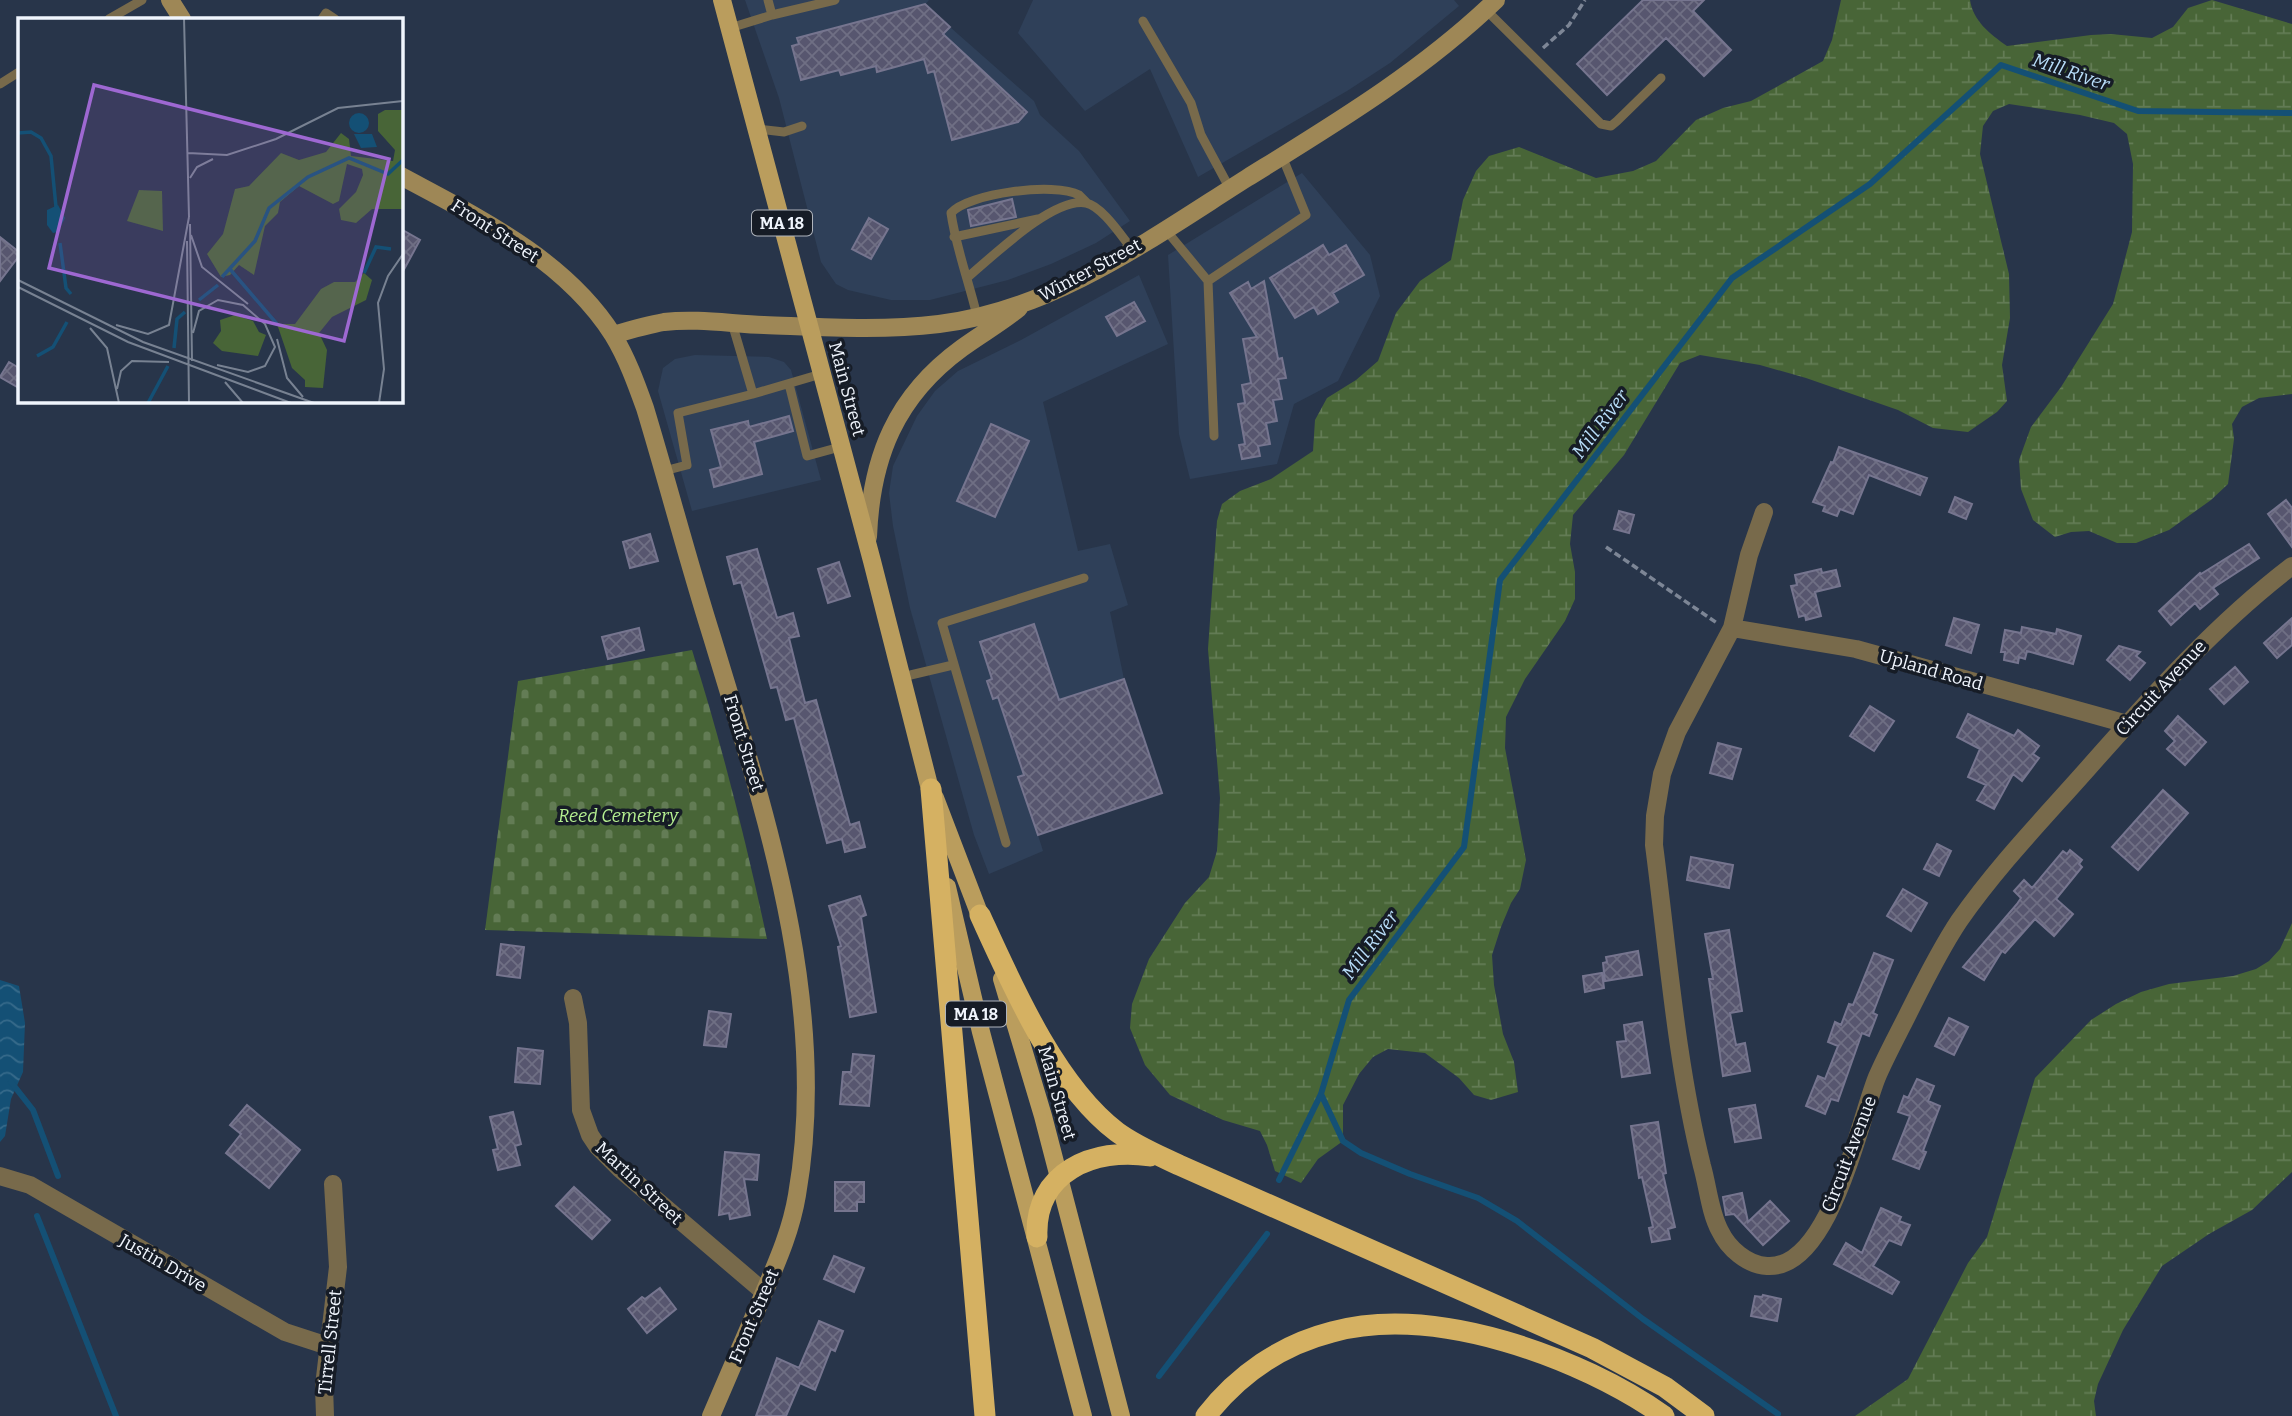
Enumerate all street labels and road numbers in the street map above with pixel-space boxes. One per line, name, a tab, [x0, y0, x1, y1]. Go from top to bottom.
street label: Front Street	[447, 195, 543, 268]
road number: MA 18	[752, 210, 812, 236]
street label: Winter Street	[1035, 234, 1145, 306]
street label: Main Street	[824, 339, 870, 439]
street label: Circuit Avenue	[2111, 636, 2211, 740]
street label: Upland Road	[1877, 645, 1986, 695]
street label: Front Street	[719, 692, 769, 795]
road number: MA 18	[946, 1002, 1006, 1026]
street label: Main Street	[1033, 1043, 1081, 1143]
street label: Circuit Avenue	[1817, 1093, 1881, 1215]
street label: Martin Street	[591, 1137, 688, 1229]
street label: Justin Drive	[115, 1229, 210, 1297]
street label: Front Street	[724, 1265, 784, 1366]
street label: Tirrell Street	[314, 1288, 346, 1396]

